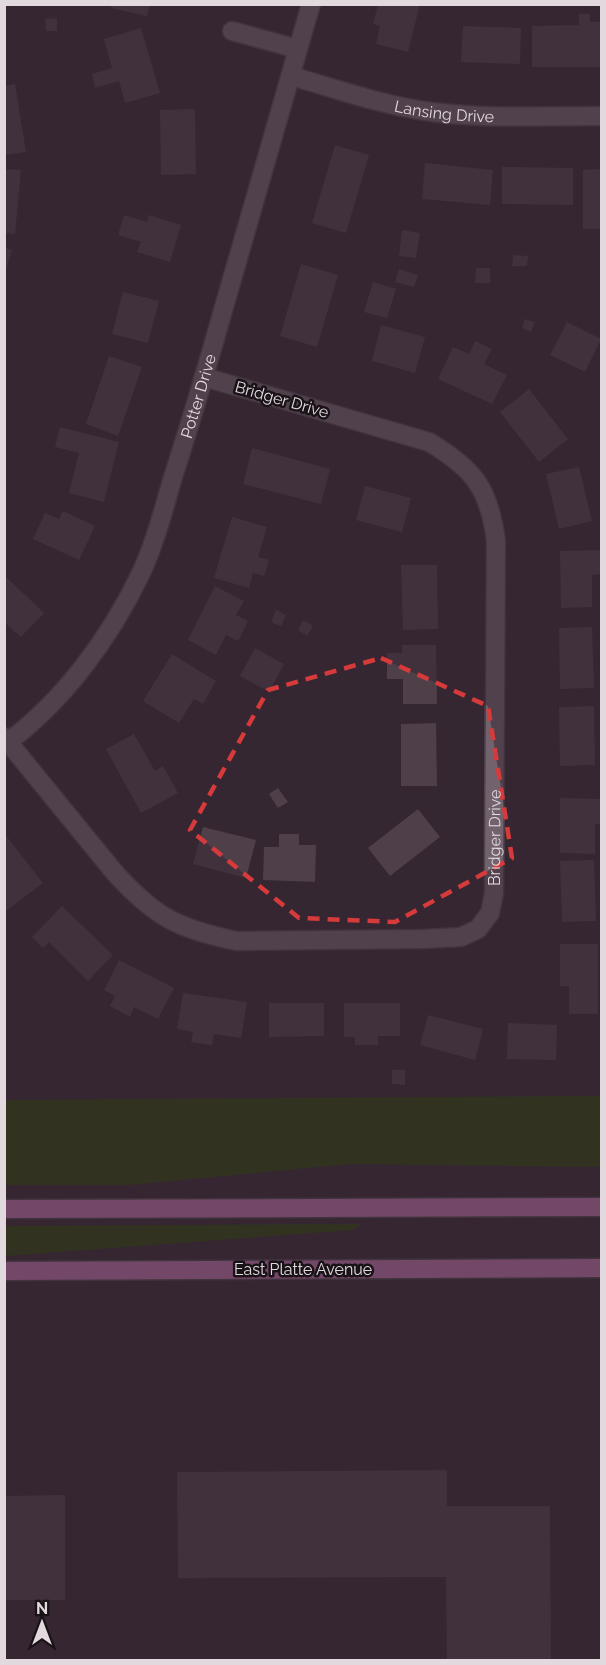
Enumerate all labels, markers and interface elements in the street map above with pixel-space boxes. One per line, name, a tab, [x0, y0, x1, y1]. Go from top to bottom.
street label: Lansing Drive	[393, 97, 494, 126]
street label: Potter Drive	[177, 352, 220, 441]
street label: Bridger Drive	[233, 377, 331, 422]
street label: Bridger Drive	[485, 789, 504, 886]
street label: East Platte Avenue	[234, 1260, 372, 1279]
north arrow	[12, 1593, 72, 1653]
text: N	[36, 1599, 48, 1618]

